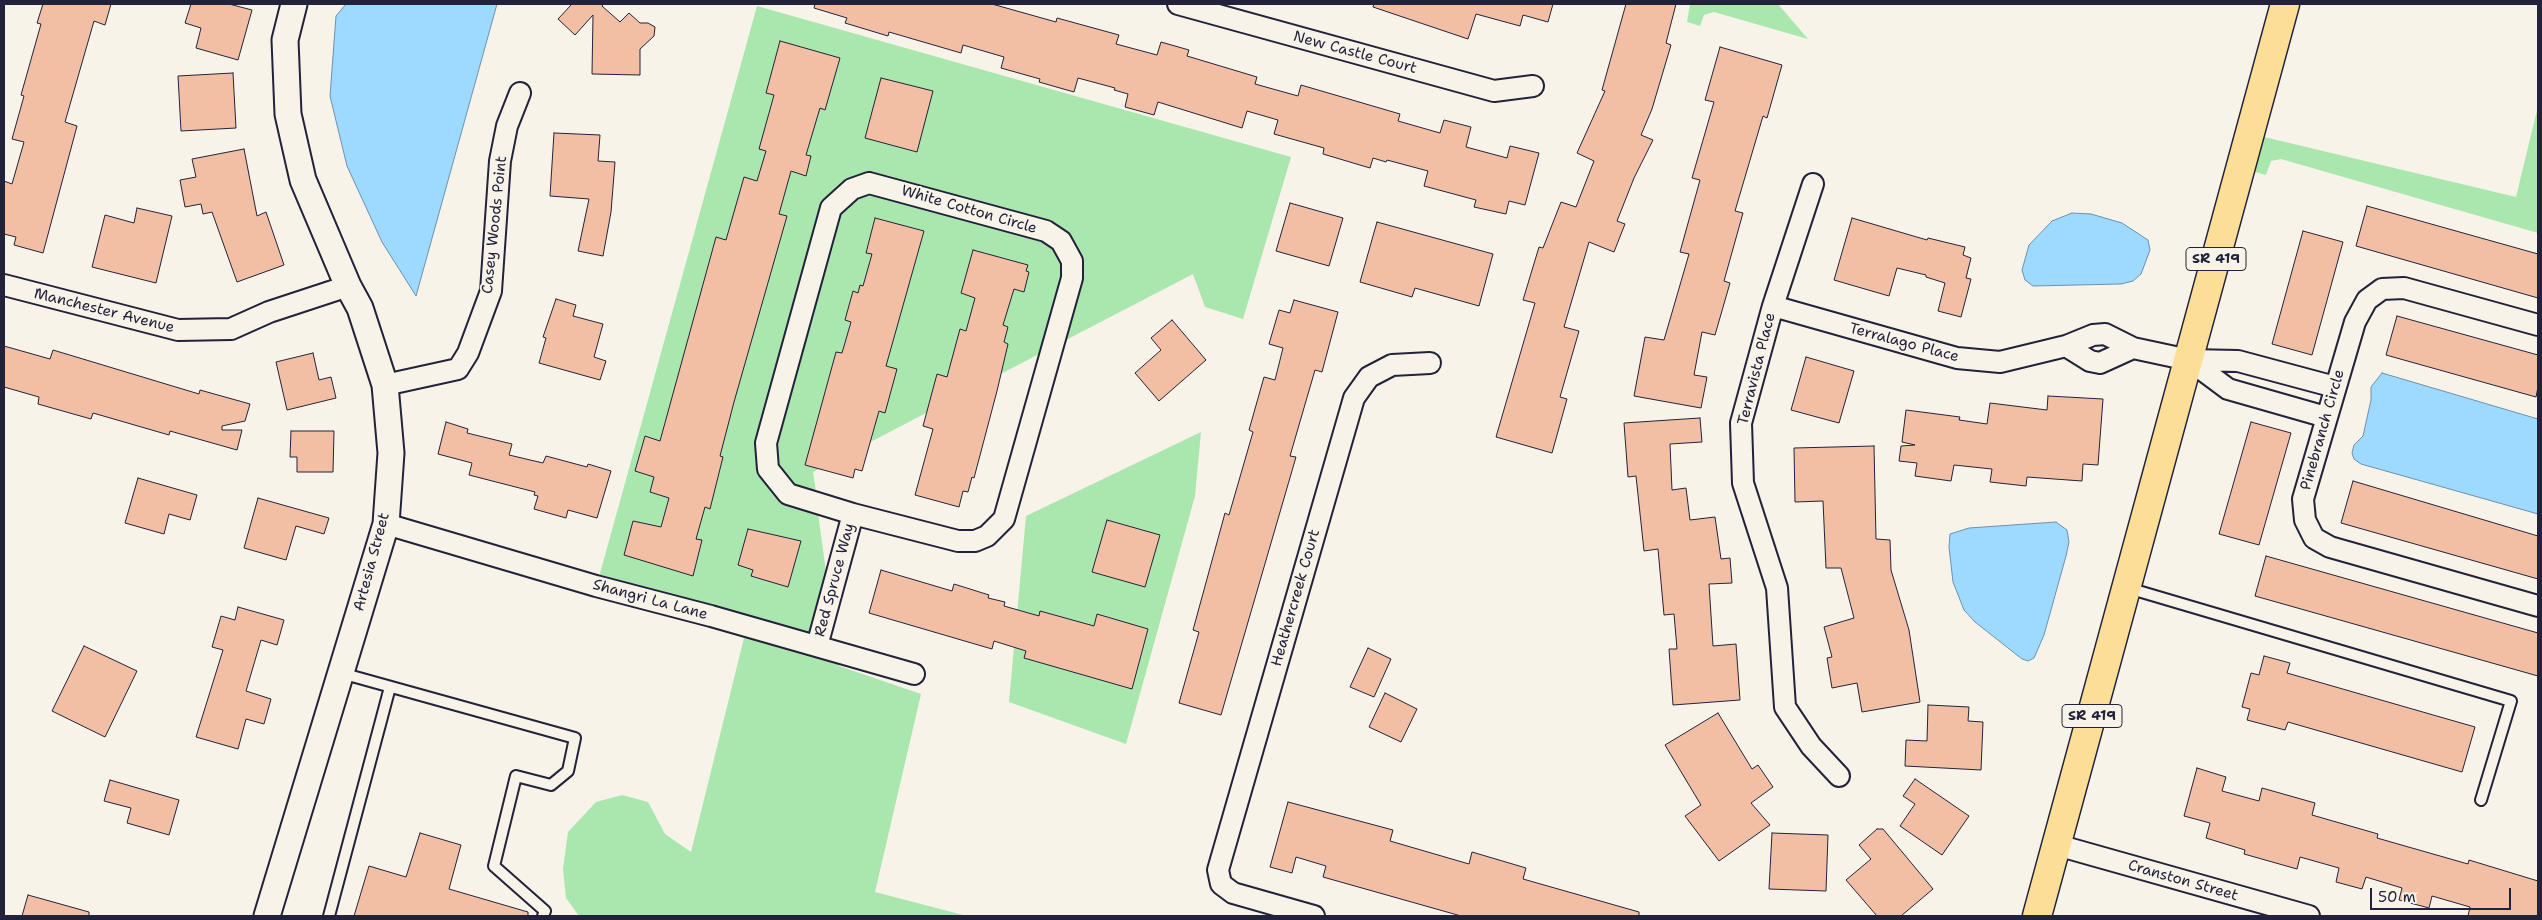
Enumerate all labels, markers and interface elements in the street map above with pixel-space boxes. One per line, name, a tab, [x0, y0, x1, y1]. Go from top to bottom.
street label: New Castle Court	[1291, 28, 1419, 78]
street label: Casey Woods Point	[479, 155, 511, 295]
street label: White Cotton Circle	[899, 182, 1039, 238]
road number: SR 419	[2186, 248, 2246, 270]
street label: Manchester Avenue	[32, 285, 176, 337]
street label: Terravista Place	[1734, 311, 1780, 427]
street label: Terralago Place	[1847, 320, 1961, 366]
street label: Pinebranch Circle	[2297, 368, 2349, 492]
street label: Artesia Street	[350, 511, 394, 613]
street label: Red Spruce Way	[811, 521, 859, 639]
street label: Heathercreek Court	[1268, 527, 1324, 669]
street label: Shangri La Lane	[591, 576, 709, 624]
road number: SR 419	[2062, 704, 2122, 728]
street label: Cranston Street	[2126, 857, 2240, 905]
scale bar	[2372, 878, 2513, 910]
text: 50 m	[2378, 887, 2416, 907]

